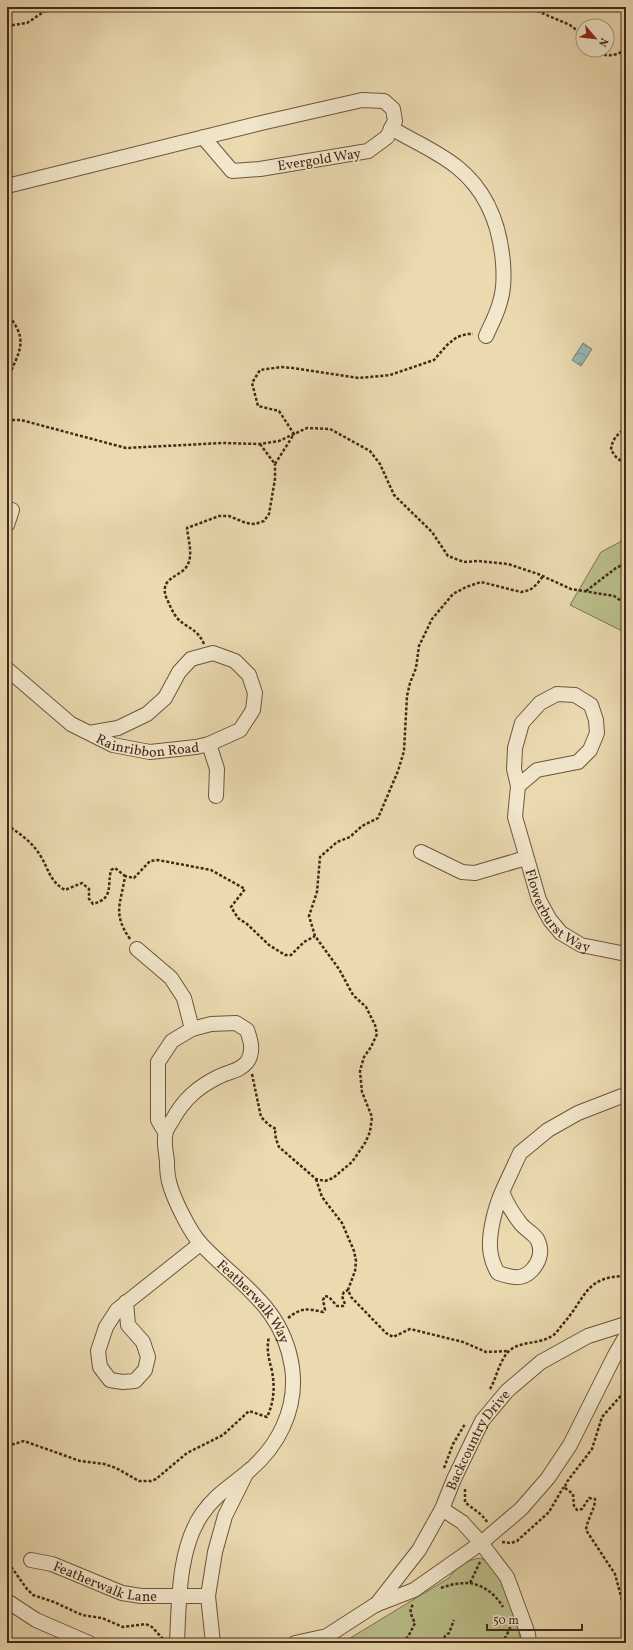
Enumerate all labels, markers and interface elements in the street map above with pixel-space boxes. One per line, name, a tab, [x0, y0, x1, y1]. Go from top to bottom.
north arrow	[575, 18, 615, 58]
text: N	[594, 35, 611, 49]
street label: Evergold Way	[276, 144, 363, 176]
street label: Rainribbon Road	[92, 730, 200, 763]
street label: Flowerburst Way	[520, 867, 592, 958]
street label: Featherwalk Way	[212, 1256, 293, 1347]
street label: Backcountry Drive	[442, 1386, 515, 1493]
street label: Featherwalk Lane	[50, 1557, 157, 1607]
scale bar	[487, 1606, 582, 1632]
text: 50 m	[493, 1613, 519, 1629]

